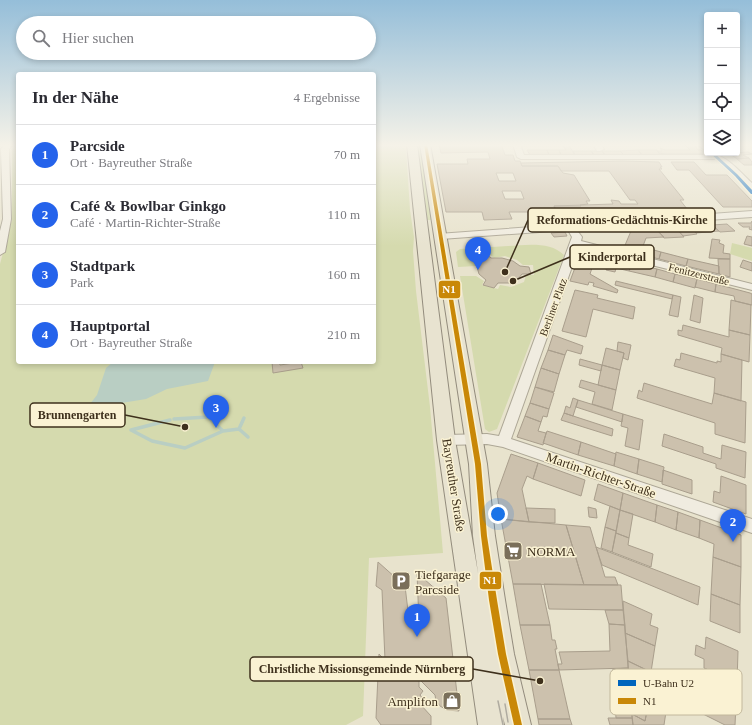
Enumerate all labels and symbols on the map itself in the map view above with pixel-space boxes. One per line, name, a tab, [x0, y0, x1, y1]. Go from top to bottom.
callout: Reformations-Gedächtnis-Kirche	[528, 208, 715, 232]
text: Reformations-Gedächtnis-Kirche	[536, 213, 708, 227]
pin: 4	[465, 237, 491, 270]
callout: Kinderportal	[570, 245, 654, 269]
text: Kinderportal	[578, 250, 647, 264]
street label: Fenitzerstraße	[667, 261, 731, 287]
street label: Berliner Platz	[537, 276, 569, 338]
line badge: N1	[438, 280, 461, 299]
text: N1	[442, 283, 456, 295]
pin: 3	[203, 395, 229, 428]
callout: Brunnengarten	[30, 403, 125, 427]
text: Brunnengarten	[38, 408, 117, 422]
street label: Bayreuther Straße	[439, 437, 469, 533]
street label: Martin-Richter-Straße	[544, 449, 658, 501]
your location	[488, 504, 508, 524]
pin: 2	[720, 509, 746, 542]
supermarket icon: NORMA	[502, 540, 524, 562]
place label: NORMA	[527, 544, 576, 559]
place label: Tiefgarage Parcside	[415, 567, 471, 597]
parking icon: Tiefgarage Parcside	[390, 570, 412, 592]
line badge: N1	[479, 571, 502, 590]
text: N1	[483, 574, 497, 586]
pin: 1	[404, 604, 430, 637]
callout: Christliche Missionsgemeinde Nürnberg	[250, 657, 473, 681]
text: Christliche Missionsgemeinde Nürnberg	[259, 662, 465, 676]
legend	[610, 669, 742, 715]
text: U-Bahn U2	[643, 677, 694, 689]
shop icon: Amplifon	[441, 690, 463, 712]
place label: Amplifon	[387, 694, 438, 709]
text: N1	[643, 695, 656, 707]

